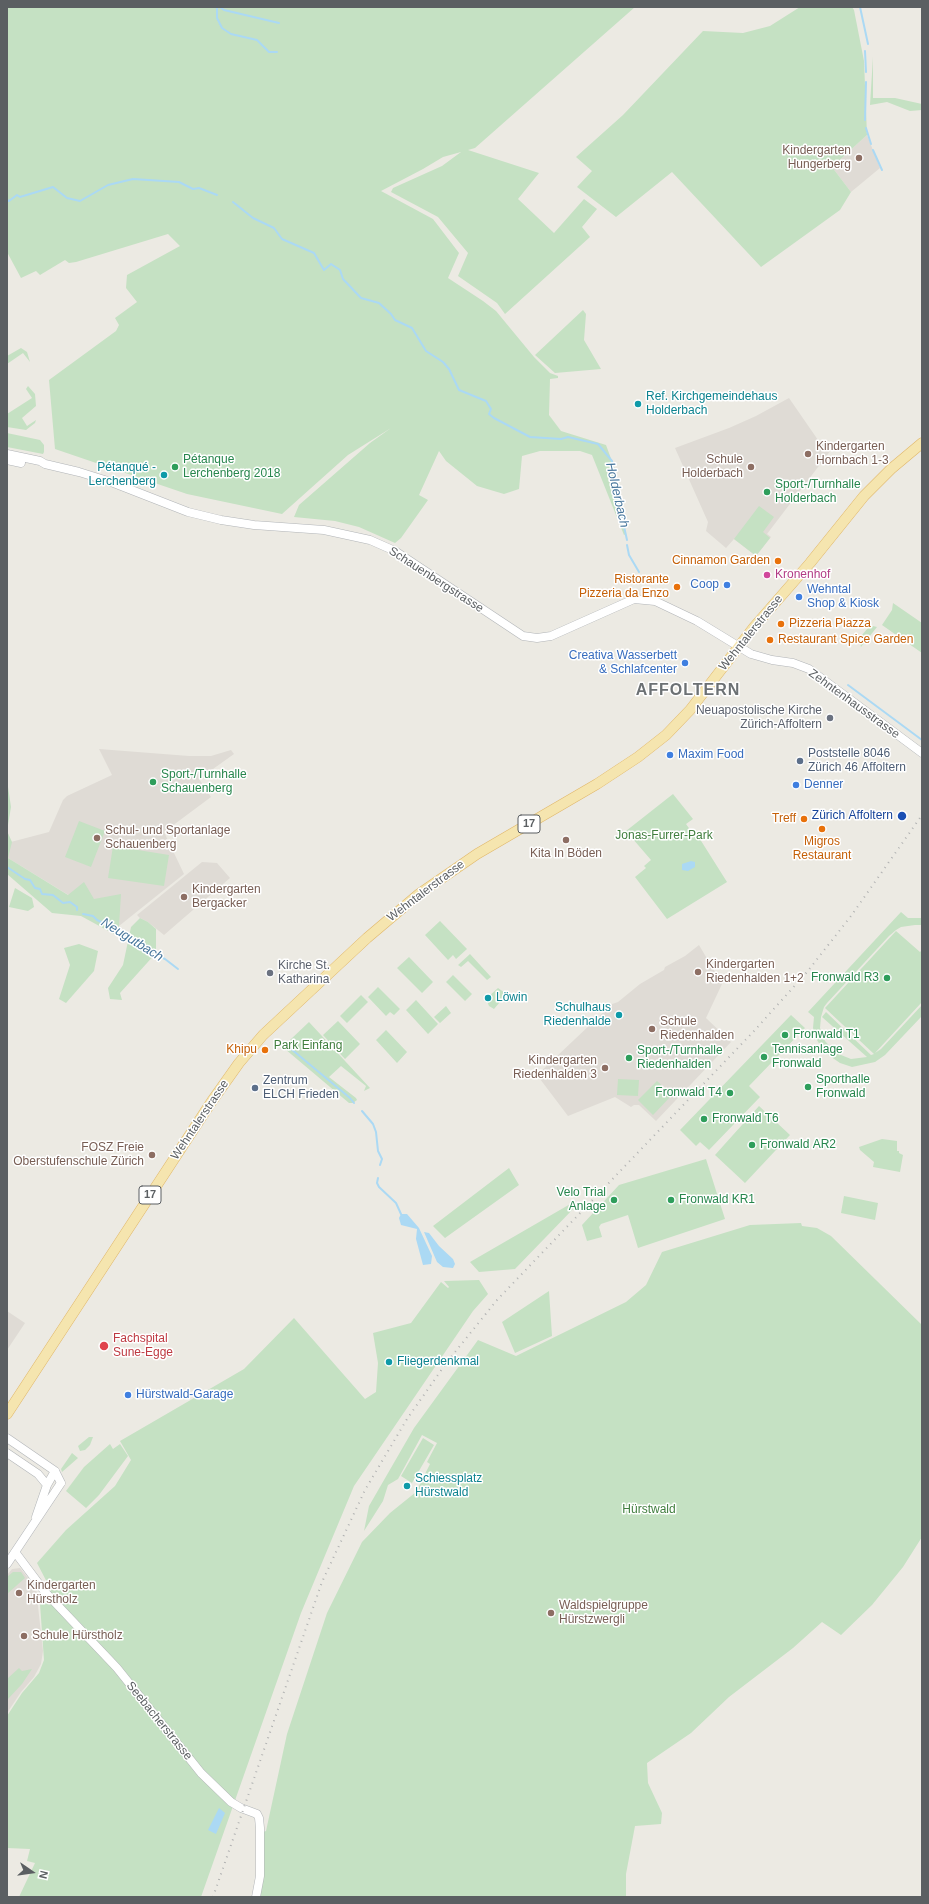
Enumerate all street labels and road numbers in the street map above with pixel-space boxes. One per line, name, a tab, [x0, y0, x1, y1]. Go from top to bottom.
street label: Schauenbergstrasse	[386, 544, 486, 616]
street label: Wehntalerstrasse	[716, 592, 786, 674]
street label: Zehntenhausstrasse	[806, 666, 902, 742]
road number: 17	[518, 815, 540, 833]
street label: Wehntalerstrasse	[384, 857, 468, 925]
street label: Wehntalerstrasse	[168, 1077, 232, 1163]
road number: 17	[139, 1186, 161, 1204]
street label: Seebacherstrasse	[123, 1679, 195, 1763]

